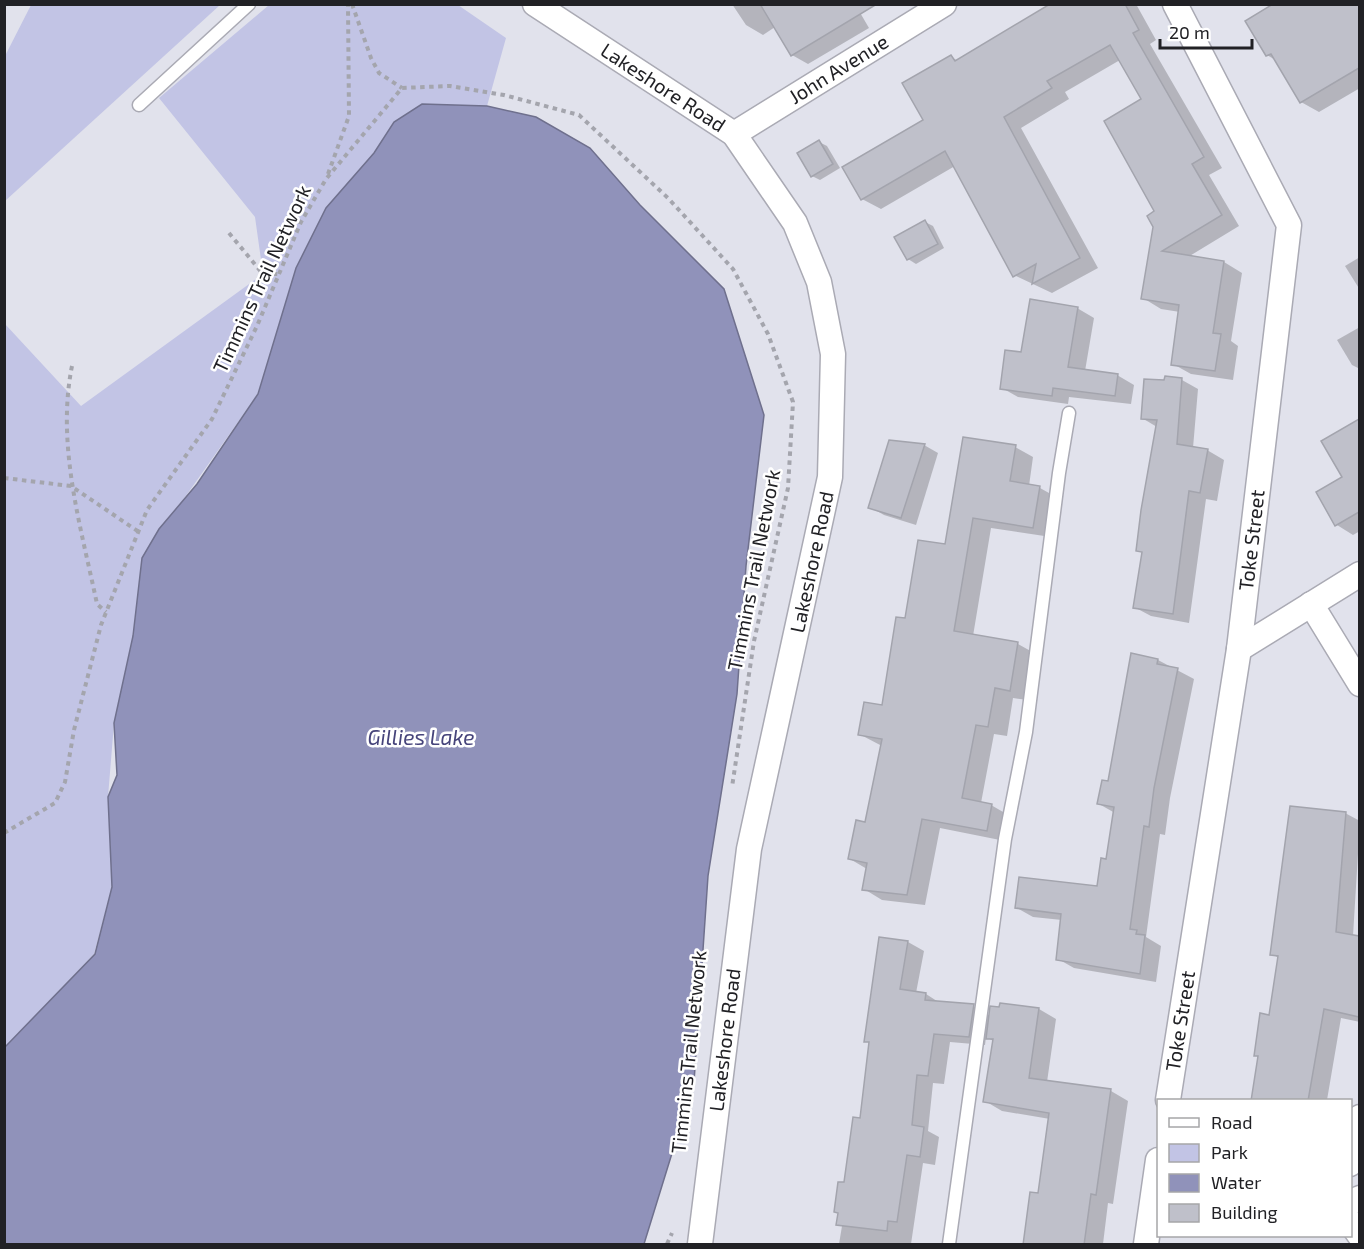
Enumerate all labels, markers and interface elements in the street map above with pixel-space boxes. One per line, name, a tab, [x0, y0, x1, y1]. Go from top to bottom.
scale bar	[1160, 12, 1252, 50]
text: 20 m	[1169, 21, 1210, 43]
street label: John Avenue	[784, 29, 892, 108]
street label: Lakeshore Road	[597, 37, 731, 136]
street label: Timmins Trail Network	[207, 181, 315, 376]
street label: Timmins Trail Network	[722, 467, 784, 672]
street label: Toke Street	[1233, 488, 1269, 592]
street label: Lakeshore Road	[784, 489, 838, 635]
water label: Gillies Lake	[367, 724, 475, 749]
street label: Timmins Trail Network	[665, 949, 711, 1155]
street label: Lakeshore Road	[703, 967, 745, 1113]
street label: Toke Street	[1160, 968, 1199, 1073]
legend	[1157, 1099, 1352, 1237]
text: Road	[1211, 1111, 1252, 1133]
text: Park	[1211, 1141, 1248, 1163]
text: Water	[1211, 1171, 1261, 1193]
text: Building	[1211, 1201, 1278, 1223]

